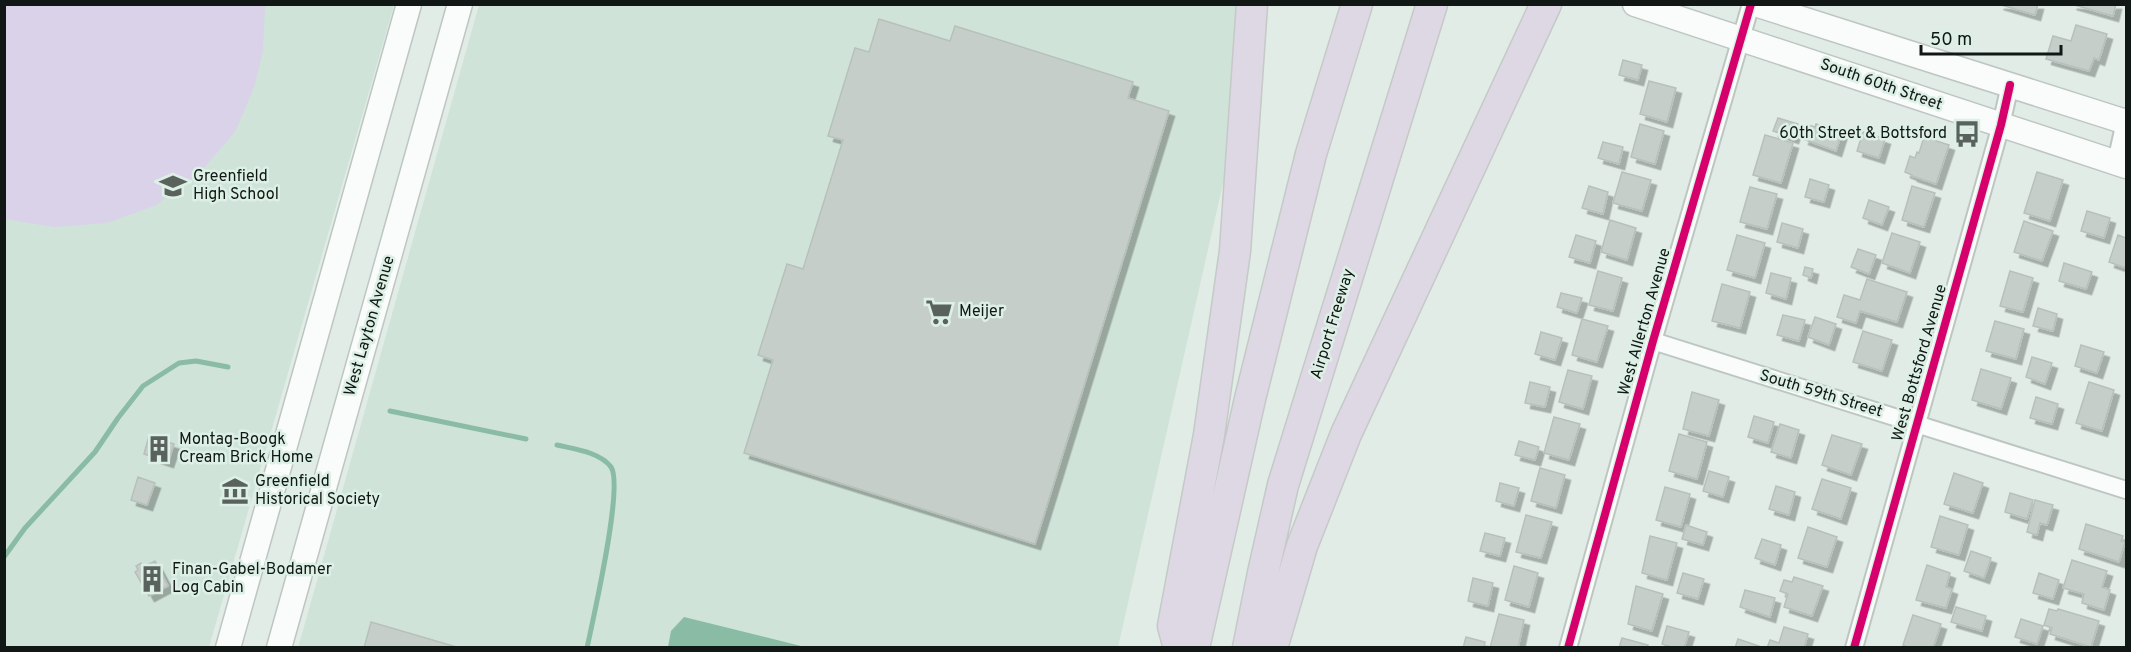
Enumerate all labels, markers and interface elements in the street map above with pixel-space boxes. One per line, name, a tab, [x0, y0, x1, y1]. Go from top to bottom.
scale bar	[1921, 18, 2060, 56]
text: 50 m	[1930, 29, 1972, 52]
street label: South 60th Street	[1817, 55, 1945, 115]
bus stop icon: 60th Street & Bottsford	[1952, 119, 1982, 149]
place label: 60th Street & Bottsford	[1779, 124, 1947, 144]
place label: Greenfield High School	[193, 167, 279, 205]
school or university icon: Greenfield High School	[158, 171, 188, 201]
street label: West Allerton Avenue	[1614, 246, 1676, 398]
street label: West Layton Avenue	[340, 254, 400, 398]
street label: Airport Freeway	[1307, 266, 1359, 382]
street label: West Bottsford Avenue	[1888, 282, 1952, 444]
supermarket icon: Meijer	[924, 297, 954, 327]
place label: Meijer	[959, 302, 1004, 322]
street label: South 59th Street	[1757, 366, 1885, 422]
place label: Montag-Boogk Cream Brick Home	[179, 430, 313, 468]
building icon: Montag-Boogk Cream Brick Home	[144, 434, 174, 464]
place label: Greenfield Historical Society	[255, 472, 380, 510]
museum icon: Greenfield Historical Society	[220, 476, 250, 506]
place label: Finan-Gabel-Bodamer Log Cabin	[172, 560, 332, 598]
building icon: Finan-Gabel-Bodamer Log Cabin	[137, 564, 167, 594]

